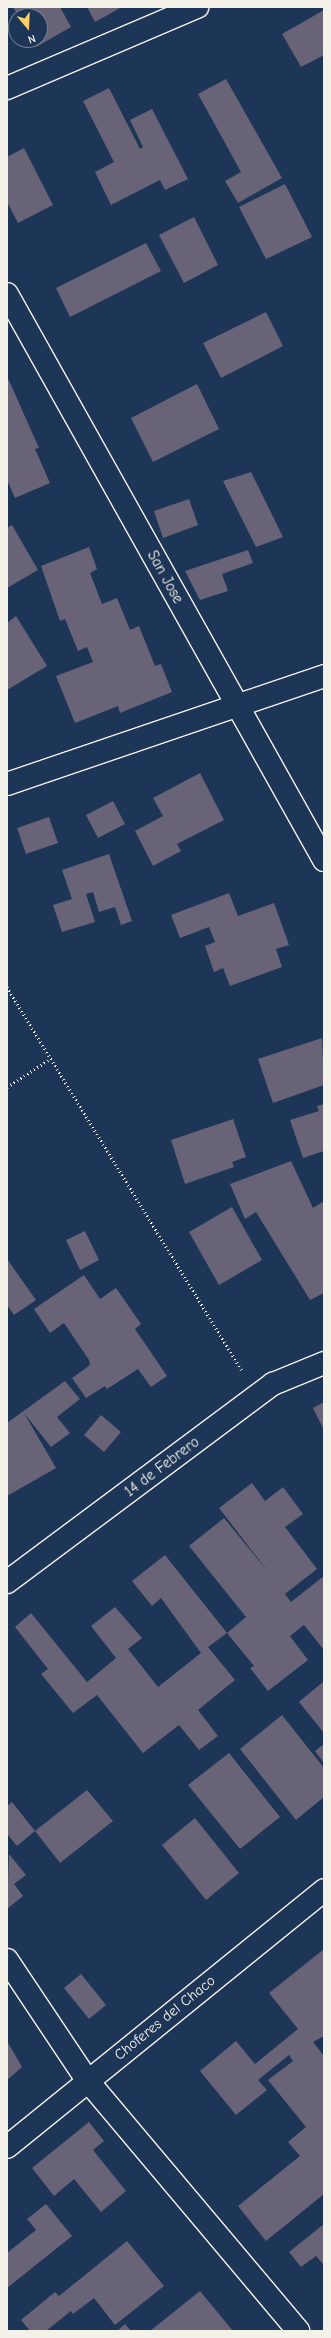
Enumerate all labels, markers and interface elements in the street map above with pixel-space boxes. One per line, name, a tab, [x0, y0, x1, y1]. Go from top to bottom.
north arrow	[8, 8, 48, 48]
text: N	[26, 32, 37, 46]
street label: San Jose	[143, 547, 187, 607]
street label: 14 de Febrero	[121, 1433, 203, 1501]
street label: Choferes del Chaco	[111, 1972, 219, 2064]

